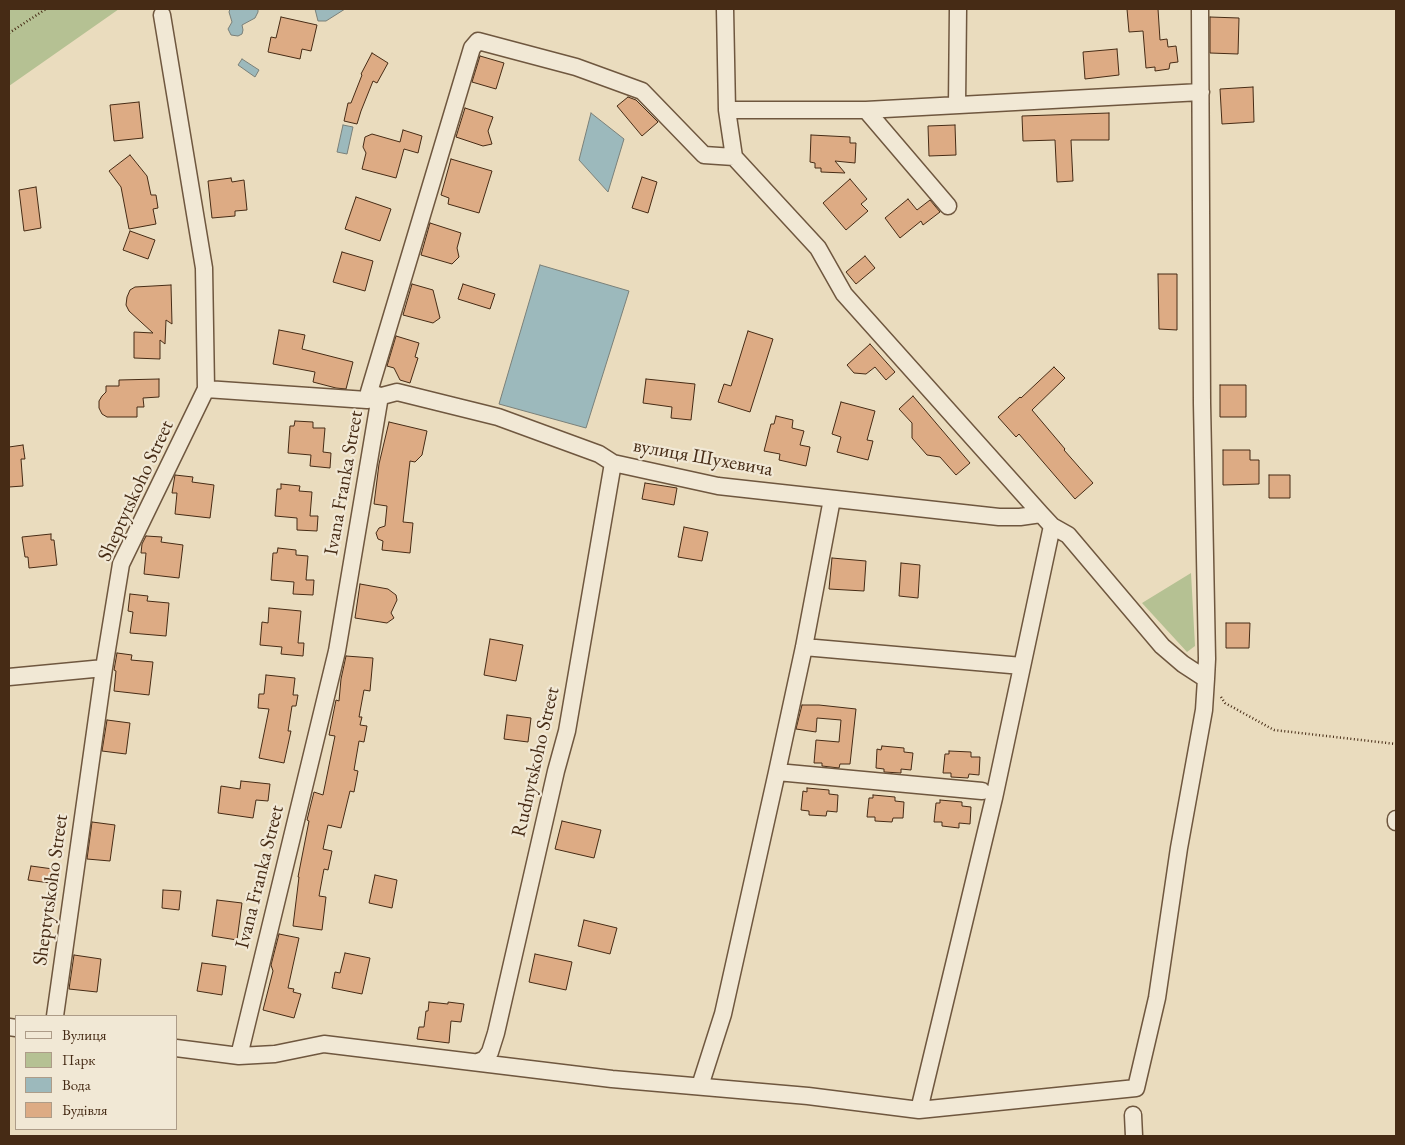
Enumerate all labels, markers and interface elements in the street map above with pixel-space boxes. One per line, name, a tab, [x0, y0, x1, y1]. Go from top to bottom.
street label: Ivana Franka Street	[319, 409, 369, 557]
street label: Sheptytskoho Street	[93, 417, 179, 565]
street label: вулиця Шухевича	[631, 434, 775, 482]
street label: Rudnytskoho Street	[507, 685, 565, 839]
street label: Ivana Franka Street	[231, 803, 289, 951]
street label: Sheptytskoho Street	[28, 813, 74, 967]
legend	[15, 1015, 178, 1130]
text: Вулиця	[62, 1025, 107, 1044]
text: Парк	[62, 1050, 95, 1069]
text: Вода	[62, 1075, 91, 1094]
text: Будівля	[62, 1100, 108, 1119]

